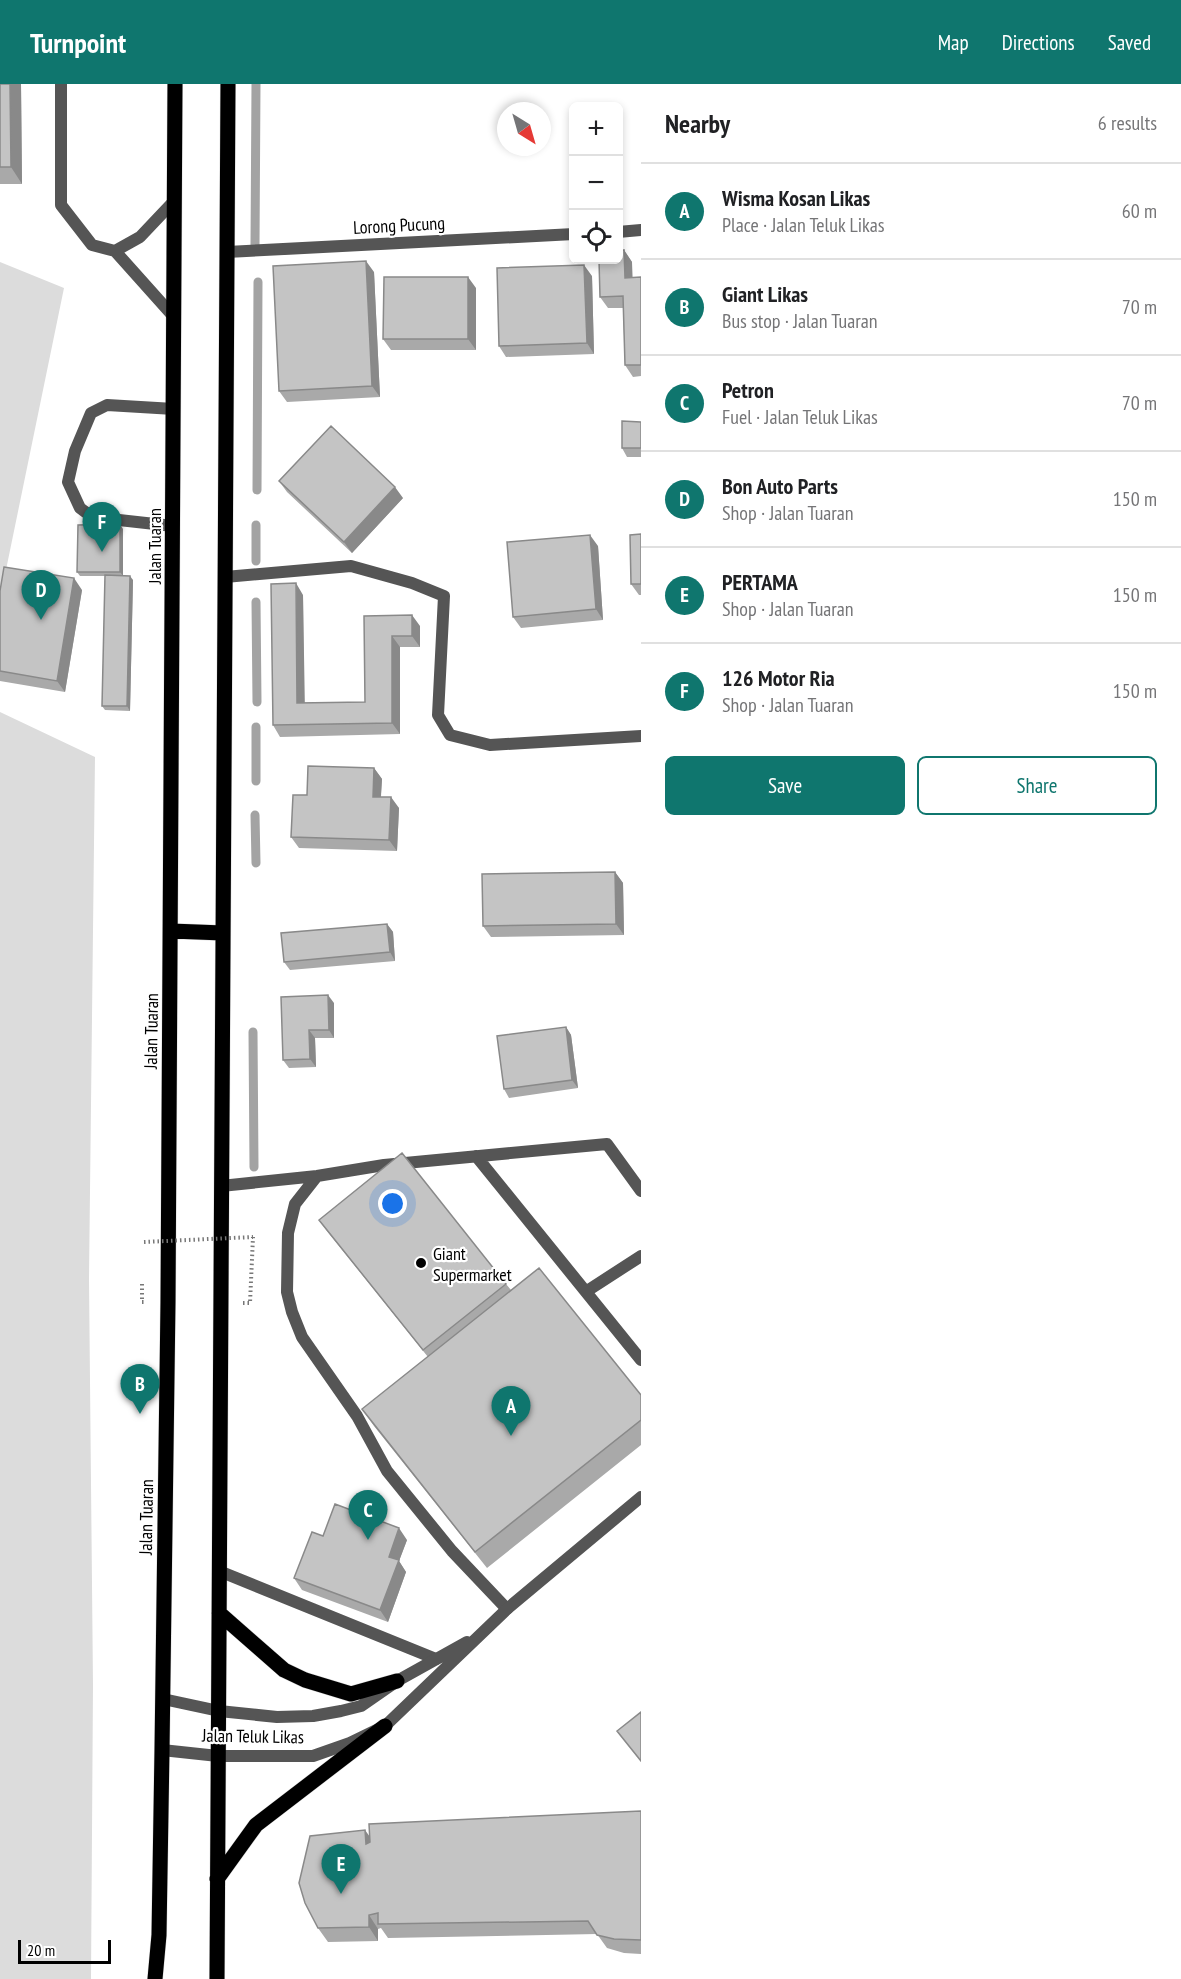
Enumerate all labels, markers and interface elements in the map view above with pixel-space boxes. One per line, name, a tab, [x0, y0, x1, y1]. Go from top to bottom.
text: Turnpoint	[30, 24, 126, 61]
text: Map	[938, 29, 969, 56]
text: Directions	[1002, 29, 1075, 56]
text: Saved	[1108, 29, 1151, 56]
north arrow	[497, 102, 551, 156]
map controls	[569, 102, 623, 264]
button: +	[569, 102, 623, 156]
text: Nearby	[665, 107, 730, 140]
text: 6 results	[1098, 110, 1157, 136]
button: −	[569, 156, 623, 210]
text: Wisma Kosan Likas	[722, 184, 870, 212]
text: A	[679, 198, 690, 224]
text: 60 m	[1122, 198, 1157, 224]
button: locate	[569, 210, 623, 264]
street label: Lorong Pucung	[352, 211, 446, 239]
text: Place · Jalan Teluk Likas	[722, 212, 885, 238]
text: Giant Likas	[722, 280, 808, 308]
text: B	[680, 294, 689, 320]
text: 70 m	[1122, 294, 1157, 320]
text: Bus stop · Jalan Tuaran	[722, 308, 877, 334]
text: Petron	[722, 376, 774, 404]
text: C	[680, 390, 689, 416]
text: 70 m	[1122, 390, 1157, 416]
text: Fuel · Jalan Teluk Likas	[722, 404, 878, 430]
text: Bon Auto Parts	[722, 472, 838, 500]
text: D	[679, 486, 690, 512]
text: 150 m	[1113, 486, 1157, 512]
text: Shop · Jalan Tuaran	[722, 500, 854, 526]
pin: F	[82, 502, 122, 552]
street label: Jalan Tuaran	[143, 508, 166, 585]
text: PERTAMA	[722, 568, 798, 596]
pin: D	[22, 570, 60, 620]
text: E	[680, 582, 689, 608]
text: 150 m	[1113, 582, 1157, 608]
text: Shop · Jalan Tuaran	[722, 596, 854, 622]
text: 126 Motor Ria	[722, 664, 835, 692]
text: F	[680, 678, 689, 704]
text: 150 m	[1113, 678, 1157, 704]
text: Shop · Jalan Tuaran	[722, 692, 854, 718]
button: Save	[665, 756, 905, 815]
button: Share	[917, 756, 1157, 815]
street label: Jalan Tuaran	[139, 993, 163, 1070]
your location	[378, 1189, 407, 1218]
place label: Giant Supermarket	[433, 1242, 512, 1286]
marker: Giant Supermarket	[414, 1256, 428, 1270]
pin: B	[120, 1364, 160, 1414]
pin: A	[492, 1386, 530, 1436]
street label: Jalan Tuaran	[134, 1479, 158, 1556]
pin: C	[348, 1490, 388, 1540]
street label: Jalan Teluk Likas	[201, 1724, 304, 1748]
pin: E	[322, 1844, 360, 1894]
scale bar	[18, 1937, 111, 1964]
text: 20 m	[27, 1940, 55, 1960]

